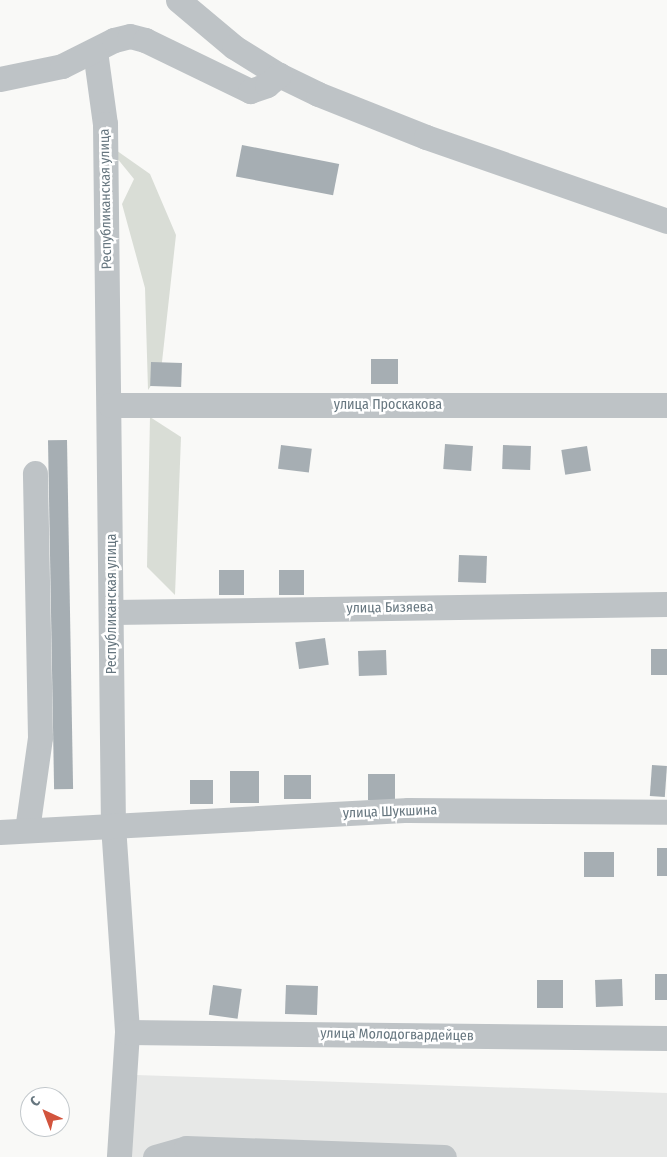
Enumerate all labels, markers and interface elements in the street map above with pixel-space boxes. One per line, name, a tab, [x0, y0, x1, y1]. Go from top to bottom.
street label: Республиканская улица	[96, 129, 116, 269]
street label: улица Проскакова	[334, 397, 442, 413]
street label: Республиканская улица	[104, 534, 120, 674]
street label: улица Бизяева	[346, 599, 434, 617]
street label: улица Шукшина	[342, 802, 438, 822]
street label: улица Молодогвардейцев	[320, 1025, 474, 1045]
north arrow	[20, 1087, 70, 1137]
text: С	[27, 1093, 44, 1110]

